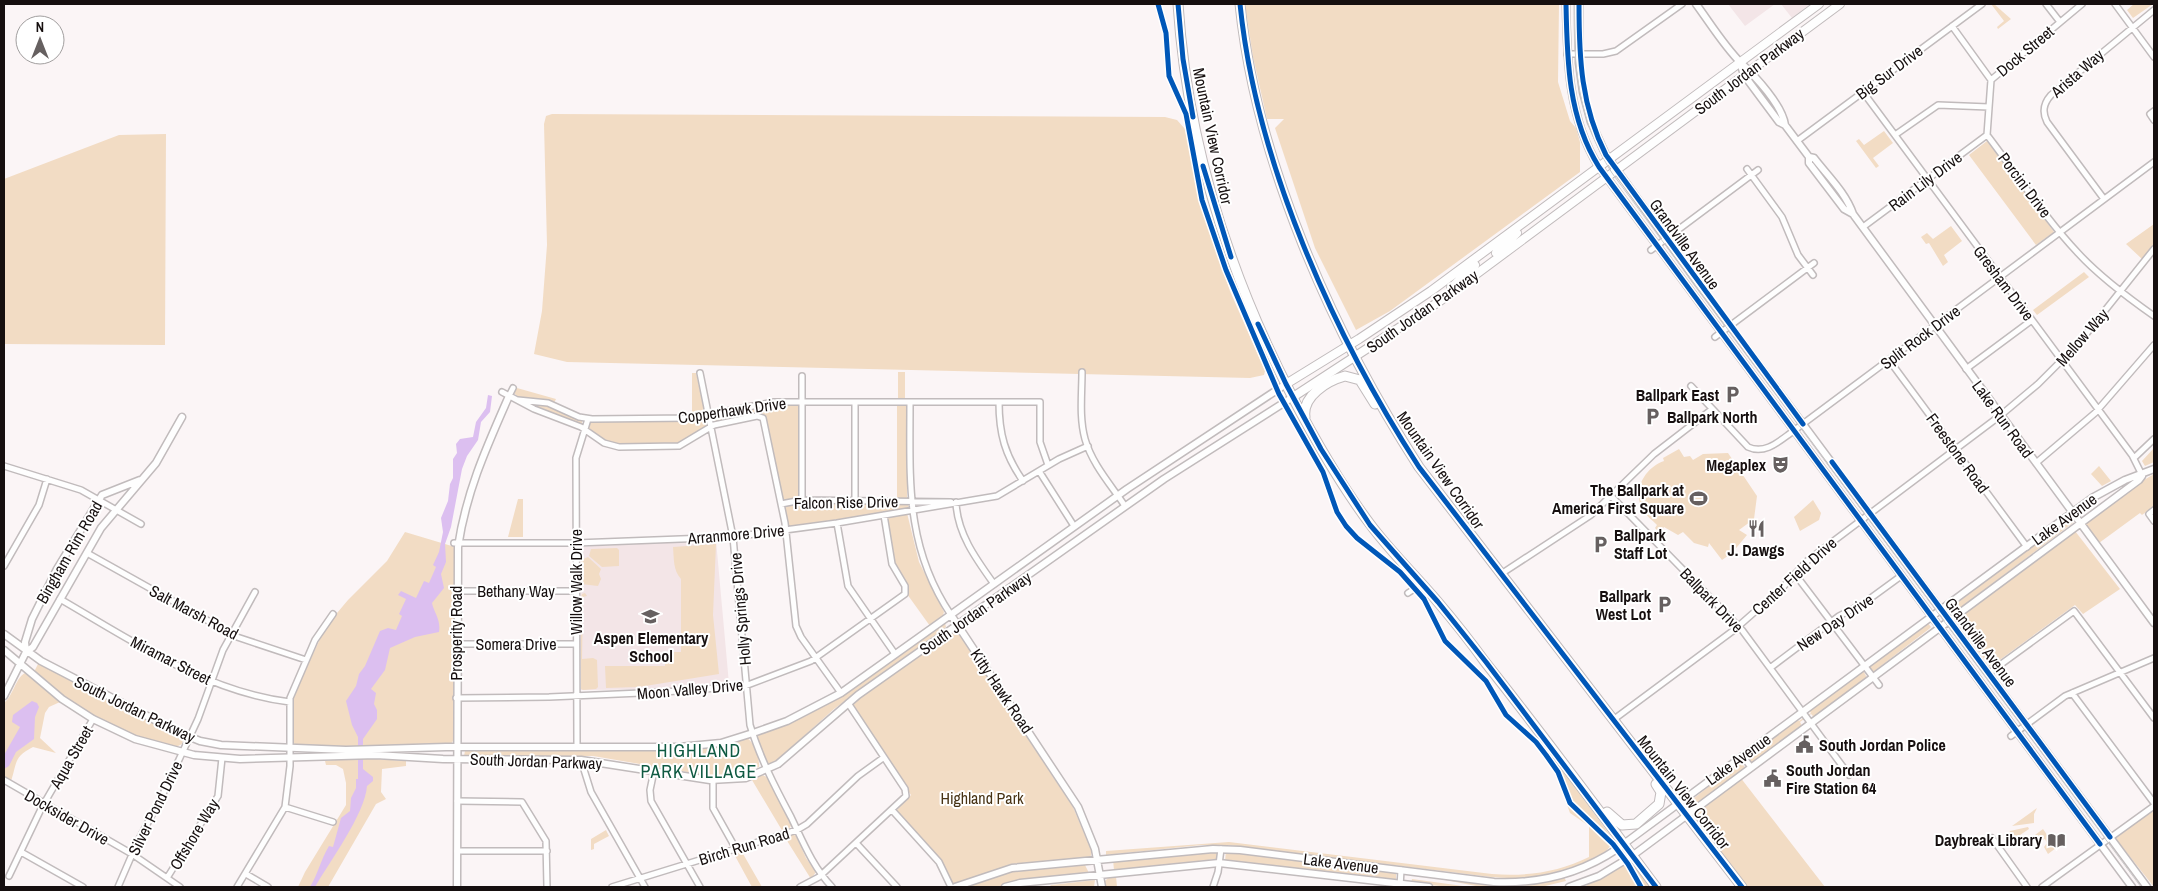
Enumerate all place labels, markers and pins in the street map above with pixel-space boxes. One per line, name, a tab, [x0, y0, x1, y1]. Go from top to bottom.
place label: Ballpark East	[1636, 384, 1720, 406]
parking icon: Ballpark East	[1723, 385, 1743, 405]
place label: Ballpark North	[1667, 406, 1757, 428]
parking icon: Ballpark North	[1643, 407, 1663, 427]
place label: Megaplex	[1706, 454, 1767, 476]
theatre icon: Megaplex	[1770, 455, 1790, 475]
place label: The Ballpark at America First Square	[1552, 479, 1685, 519]
sports icon: The Ballpark at America First Square	[1688, 489, 1708, 509]
restaurant icon: J. Dawgs	[1746, 518, 1766, 538]
place label: Ballpark Staff Lot	[1614, 524, 1668, 564]
parking icon: Ballpark Staff Lot	[1590, 534, 1610, 554]
place label: J. Dawgs	[1728, 539, 1784, 561]
place label: Ballpark West Lot	[1596, 585, 1652, 625]
parking icon: Ballpark West Lot	[1655, 595, 1675, 615]
school or university icon: Aspen Elementary School	[641, 607, 661, 627]
place label: Aspen Elementary School	[594, 627, 709, 667]
place label: South Jordan Police	[1819, 734, 1946, 756]
public building icon: South Jordan Police	[1795, 735, 1815, 755]
place label: South Jordan Fire Station 64	[1786, 759, 1877, 799]
public building icon: South Jordan Fire Station 64	[1762, 769, 1782, 789]
place label: Daybreak Library	[1935, 829, 2043, 851]
library icon: Daybreak Library	[2046, 830, 2066, 850]

